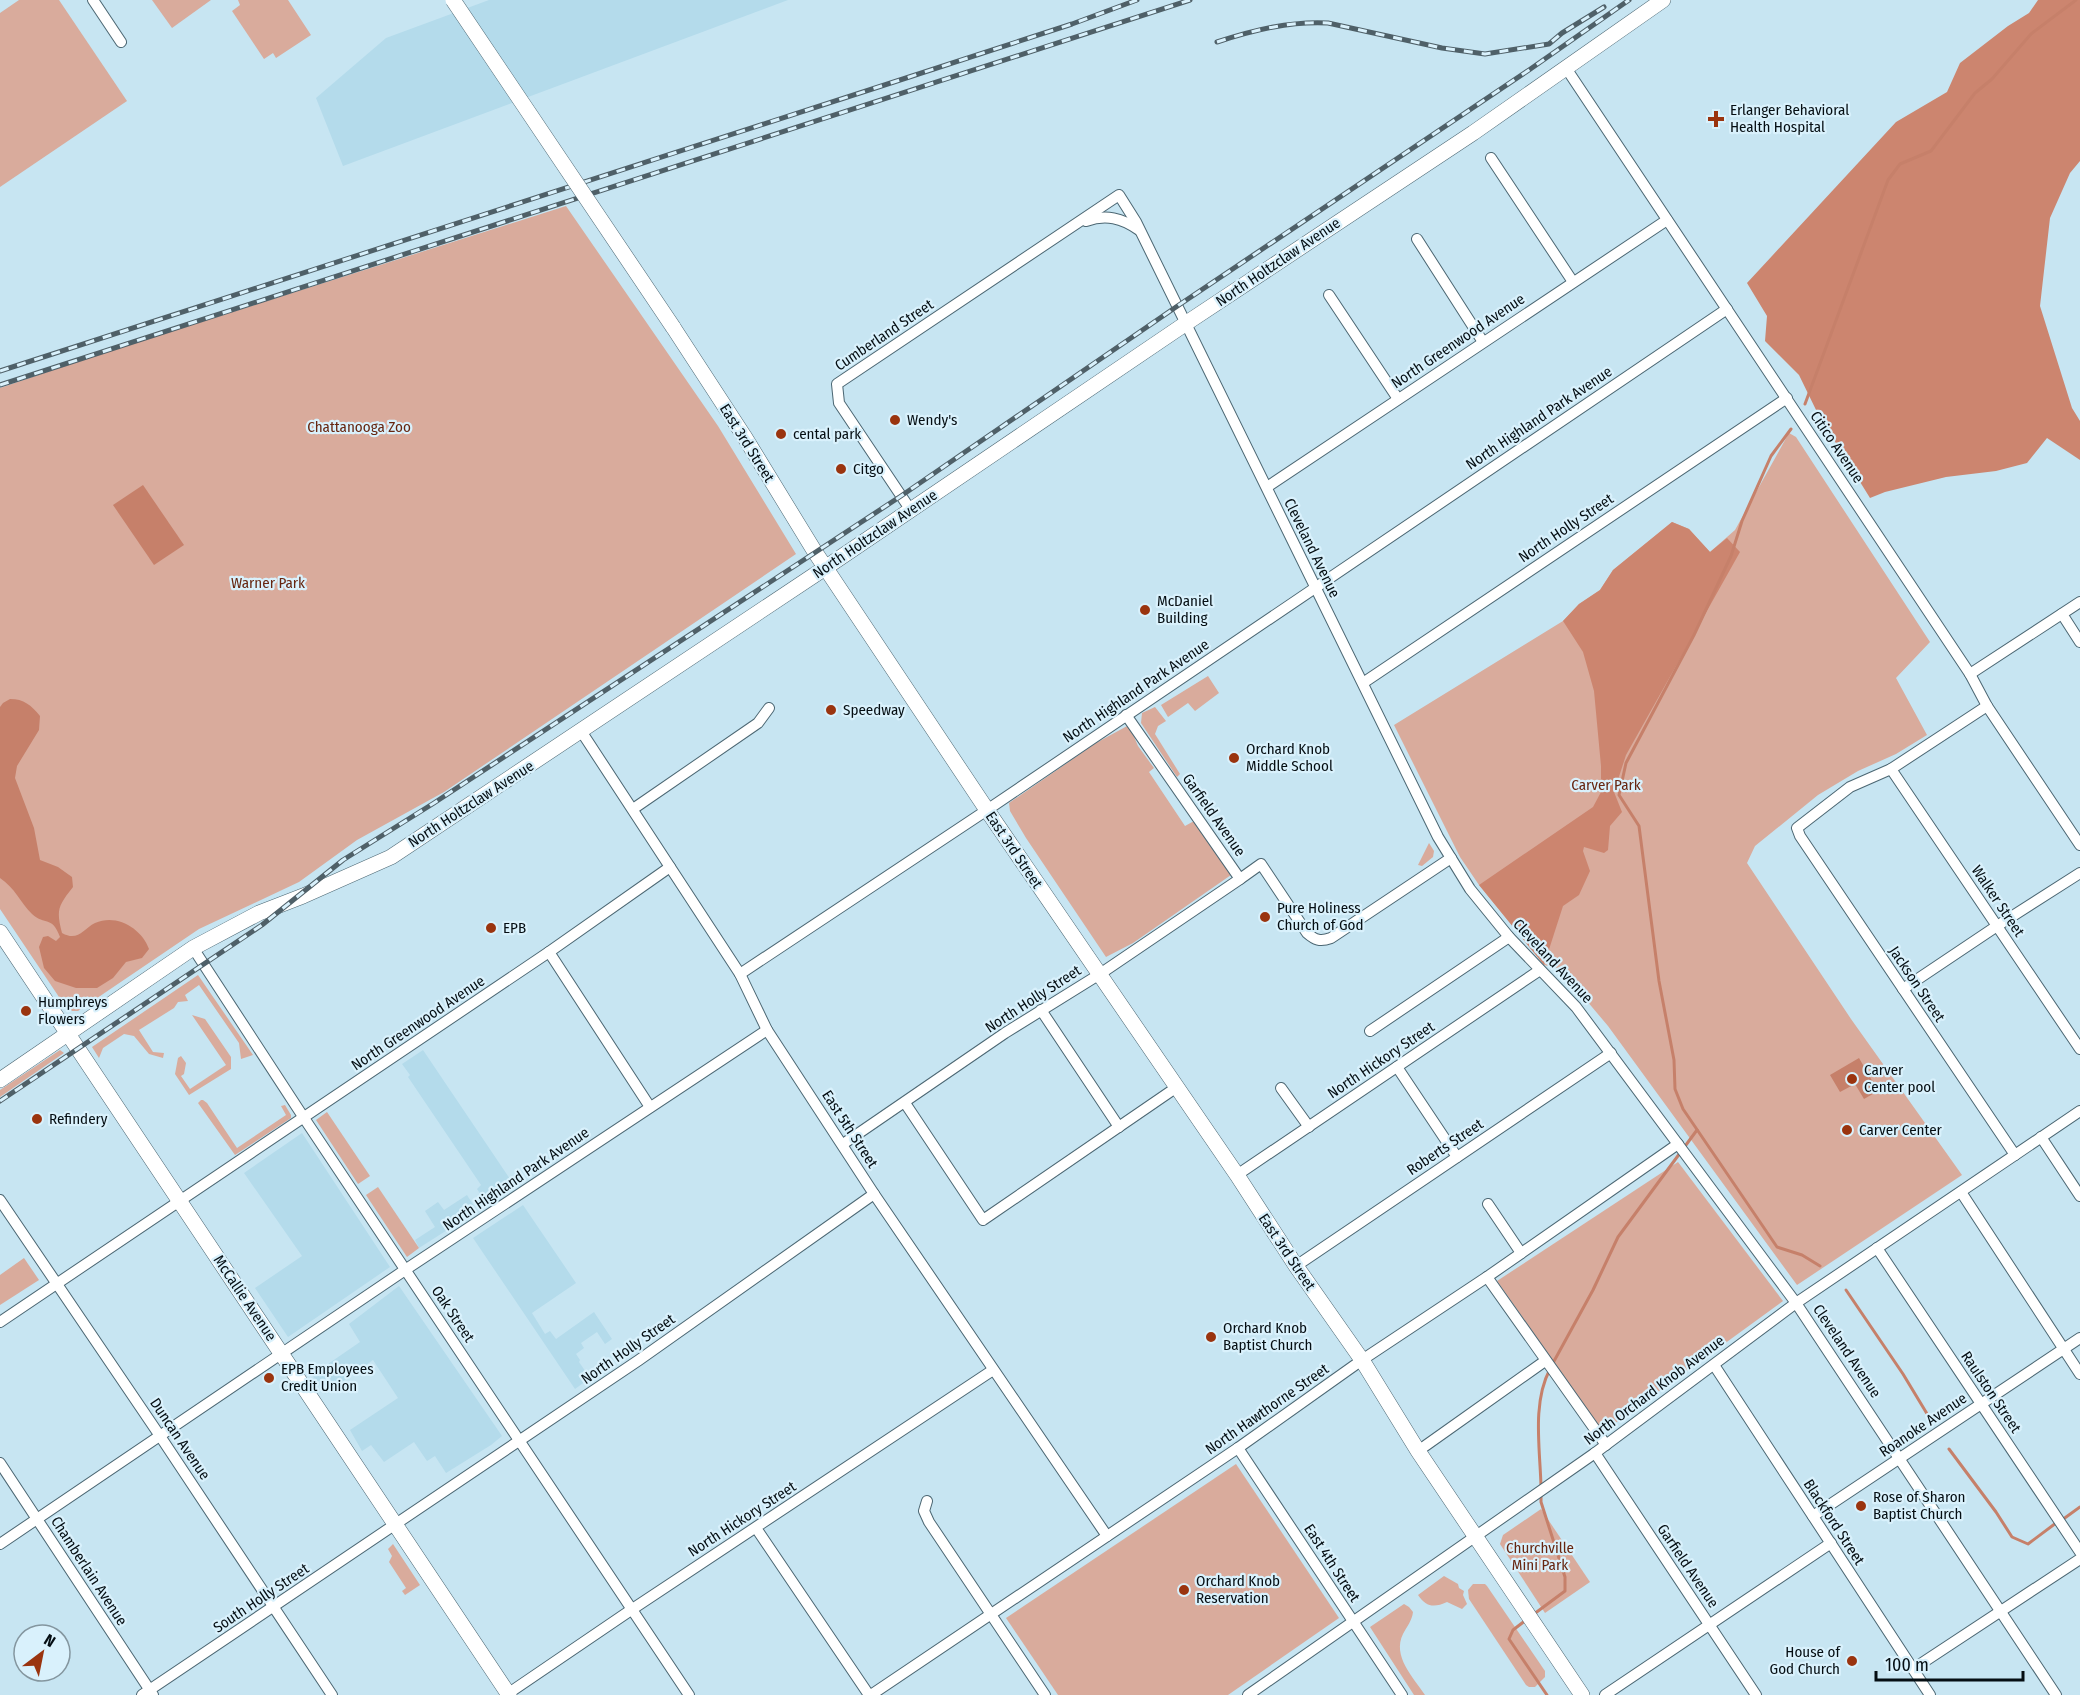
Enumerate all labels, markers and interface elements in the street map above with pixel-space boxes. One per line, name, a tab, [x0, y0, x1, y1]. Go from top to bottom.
place label: Erlanger Behavioral Health Hospital	[1730, 101, 1849, 136]
marker: Erlanger Behavioral Health Hospital	[1707, 110, 1725, 128]
street label: North Holtzclaw Avenue	[1212, 214, 1344, 310]
street label: North Greenwood Avenue	[1388, 290, 1528, 392]
street label: Cumberland Street	[831, 295, 937, 375]
street label: North Highland Park Avenue	[1463, 362, 1615, 474]
street label: East 3rd Street	[716, 401, 778, 486]
street label: Citico Avenue	[1806, 408, 1868, 486]
place label: Wendy's	[907, 411, 957, 429]
marker: Wendy's	[888, 413, 902, 427]
park label: Chattanooga Zoo	[307, 418, 411, 436]
place label: cental park	[793, 425, 861, 443]
marker: cental park	[774, 427, 788, 441]
place label: Citgo	[853, 460, 884, 478]
marker: Citgo	[834, 462, 848, 476]
street label: North Holtzclaw Avenue	[809, 486, 941, 582]
street label: North Holly Street	[1515, 490, 1617, 566]
street label: Cleveland Avenue	[1280, 495, 1344, 601]
park label: Warner Park	[231, 574, 305, 592]
place label: McDaniel Building	[1157, 592, 1213, 627]
marker: McDaniel Building	[1138, 603, 1152, 617]
street label: North Highland Park Avenue	[1060, 635, 1212, 747]
place label: Speedway	[843, 701, 905, 719]
marker: Speedway	[824, 703, 838, 717]
place label: Orchard Knob Middle School	[1246, 740, 1333, 775]
marker: Orchard Knob Middle School	[1227, 751, 1241, 765]
street label: North Holtzclaw Avenue	[405, 757, 537, 851]
street label: Garfield Avenue	[1179, 770, 1249, 860]
park label: Carver Park	[1571, 776, 1641, 794]
street label: East 3rd Street	[982, 808, 1046, 892]
street label: Walker Street	[1968, 862, 2028, 940]
place label: Pure Holiness Church of God	[1277, 899, 1363, 934]
marker: Pure Holiness Church of God	[1258, 910, 1272, 924]
street label: Cleveland Avenue	[1509, 915, 1597, 1007]
place label: EPB	[503, 919, 526, 937]
marker: EPB	[484, 921, 498, 935]
street label: Jackson Street	[1885, 943, 1949, 1025]
street label: North Holly Street	[982, 961, 1084, 1037]
street label: North Greenwood Avenue	[348, 972, 488, 1074]
place label: Humphreys Flowers	[38, 993, 108, 1028]
marker: Humphreys Flowers	[19, 1004, 33, 1018]
street label: North Hickory Street	[1324, 1018, 1438, 1102]
place label: Carver Center pool	[1864, 1061, 1935, 1096]
marker: Carver Center pool	[1845, 1072, 1859, 1086]
street label: East 5th Street	[818, 1087, 882, 1171]
place label: Refindery	[49, 1110, 108, 1128]
marker: Refindery	[30, 1112, 44, 1126]
street label: Roberts Street	[1403, 1115, 1487, 1179]
place label: Carver Center	[1859, 1121, 1943, 1139]
street label: North Highland Park Avenue	[440, 1123, 592, 1235]
marker: Carver Center	[1840, 1123, 1854, 1137]
street label: East 3rd Street	[1255, 1210, 1319, 1294]
street label: McCallie Avenue	[210, 1252, 280, 1344]
street label: Oak Street	[428, 1282, 478, 1346]
street label: Cleveland Avenue	[1809, 1301, 1885, 1401]
street label: North Holly Street	[578, 1310, 678, 1388]
place label: Orchard Knob Baptist Church	[1223, 1319, 1312, 1354]
marker: Orchard Knob Baptist Church	[1204, 1330, 1218, 1344]
street label: North Orchard Knob Avenue	[1580, 1331, 1728, 1449]
street label: Raulston Street	[1957, 1348, 2025, 1436]
place label: EPB Employees Credit Union	[281, 1360, 374, 1395]
street label: North Hawthorne Street	[1202, 1360, 1332, 1458]
marker: EPB Employees Credit Union	[262, 1371, 276, 1385]
street label: Roanoke Avenue	[1876, 1389, 1970, 1461]
street label: Duncan Avenue	[146, 1395, 214, 1483]
street label: Blackford Street	[1800, 1476, 1868, 1568]
street label: North Hickory Street	[685, 1477, 799, 1561]
place label: Rose of Sharon Baptist Church	[1873, 1488, 1966, 1523]
marker: Rose of Sharon Baptist Church	[1854, 1499, 1868, 1513]
street label: Chamberlain Avenue	[47, 1513, 131, 1629]
street label: East 4th Street	[1300, 1521, 1364, 1605]
street label: Garfield Avenue	[1653, 1521, 1723, 1611]
park label: Churchville Mini Park	[1506, 1539, 1574, 1574]
street label: South Holly Street	[210, 1559, 312, 1637]
place label: Orchard Knob Reservation	[1196, 1572, 1280, 1607]
marker: Orchard Knob Reservation	[1177, 1583, 1191, 1597]
north arrow	[12, 1623, 72, 1683]
text: N	[41, 1630, 59, 1651]
place label: House of God Church	[1770, 1643, 1841, 1678]
scale bar	[1876, 1644, 2023, 1682]
marker: House of God Church	[1845, 1654, 1859, 1668]
text: 100 m	[1885, 1654, 1929, 1676]

